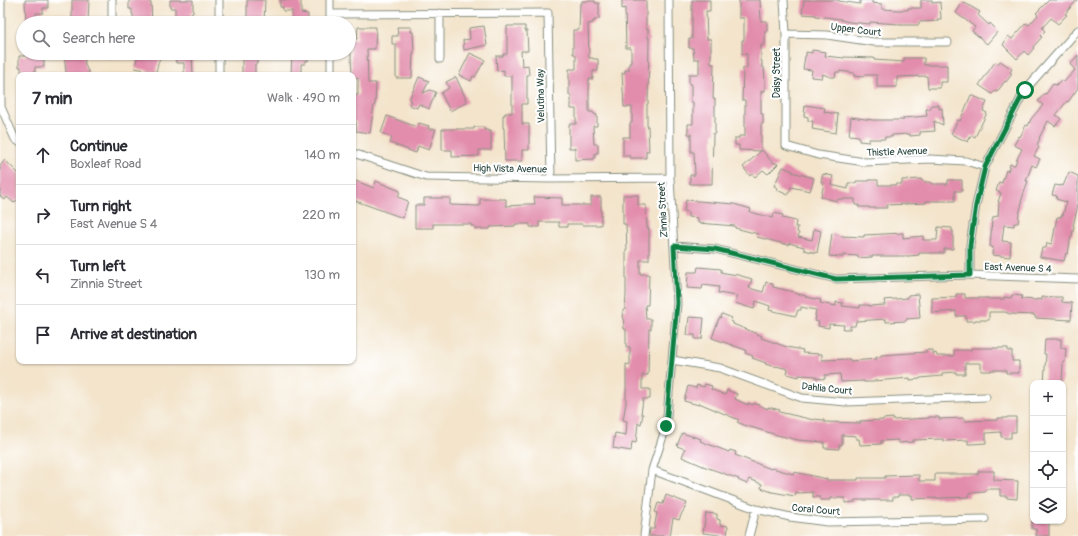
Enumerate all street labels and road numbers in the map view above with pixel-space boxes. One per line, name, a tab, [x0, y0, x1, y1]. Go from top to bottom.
street label: Upper Court	[830, 21, 883, 39]
street label: Daisy Street	[771, 47, 783, 98]
street label: Velutina Way	[535, 68, 547, 123]
street label: Thistle Avenue	[866, 145, 928, 159]
street label: High Vista Avenue	[473, 162, 547, 176]
street label: Zinnia Street	[656, 181, 670, 238]
street label: East Avenue S 4	[984, 261, 1052, 275]
street label: Dahlia Court	[801, 380, 854, 398]
street label: Coral Court	[791, 502, 842, 518]

